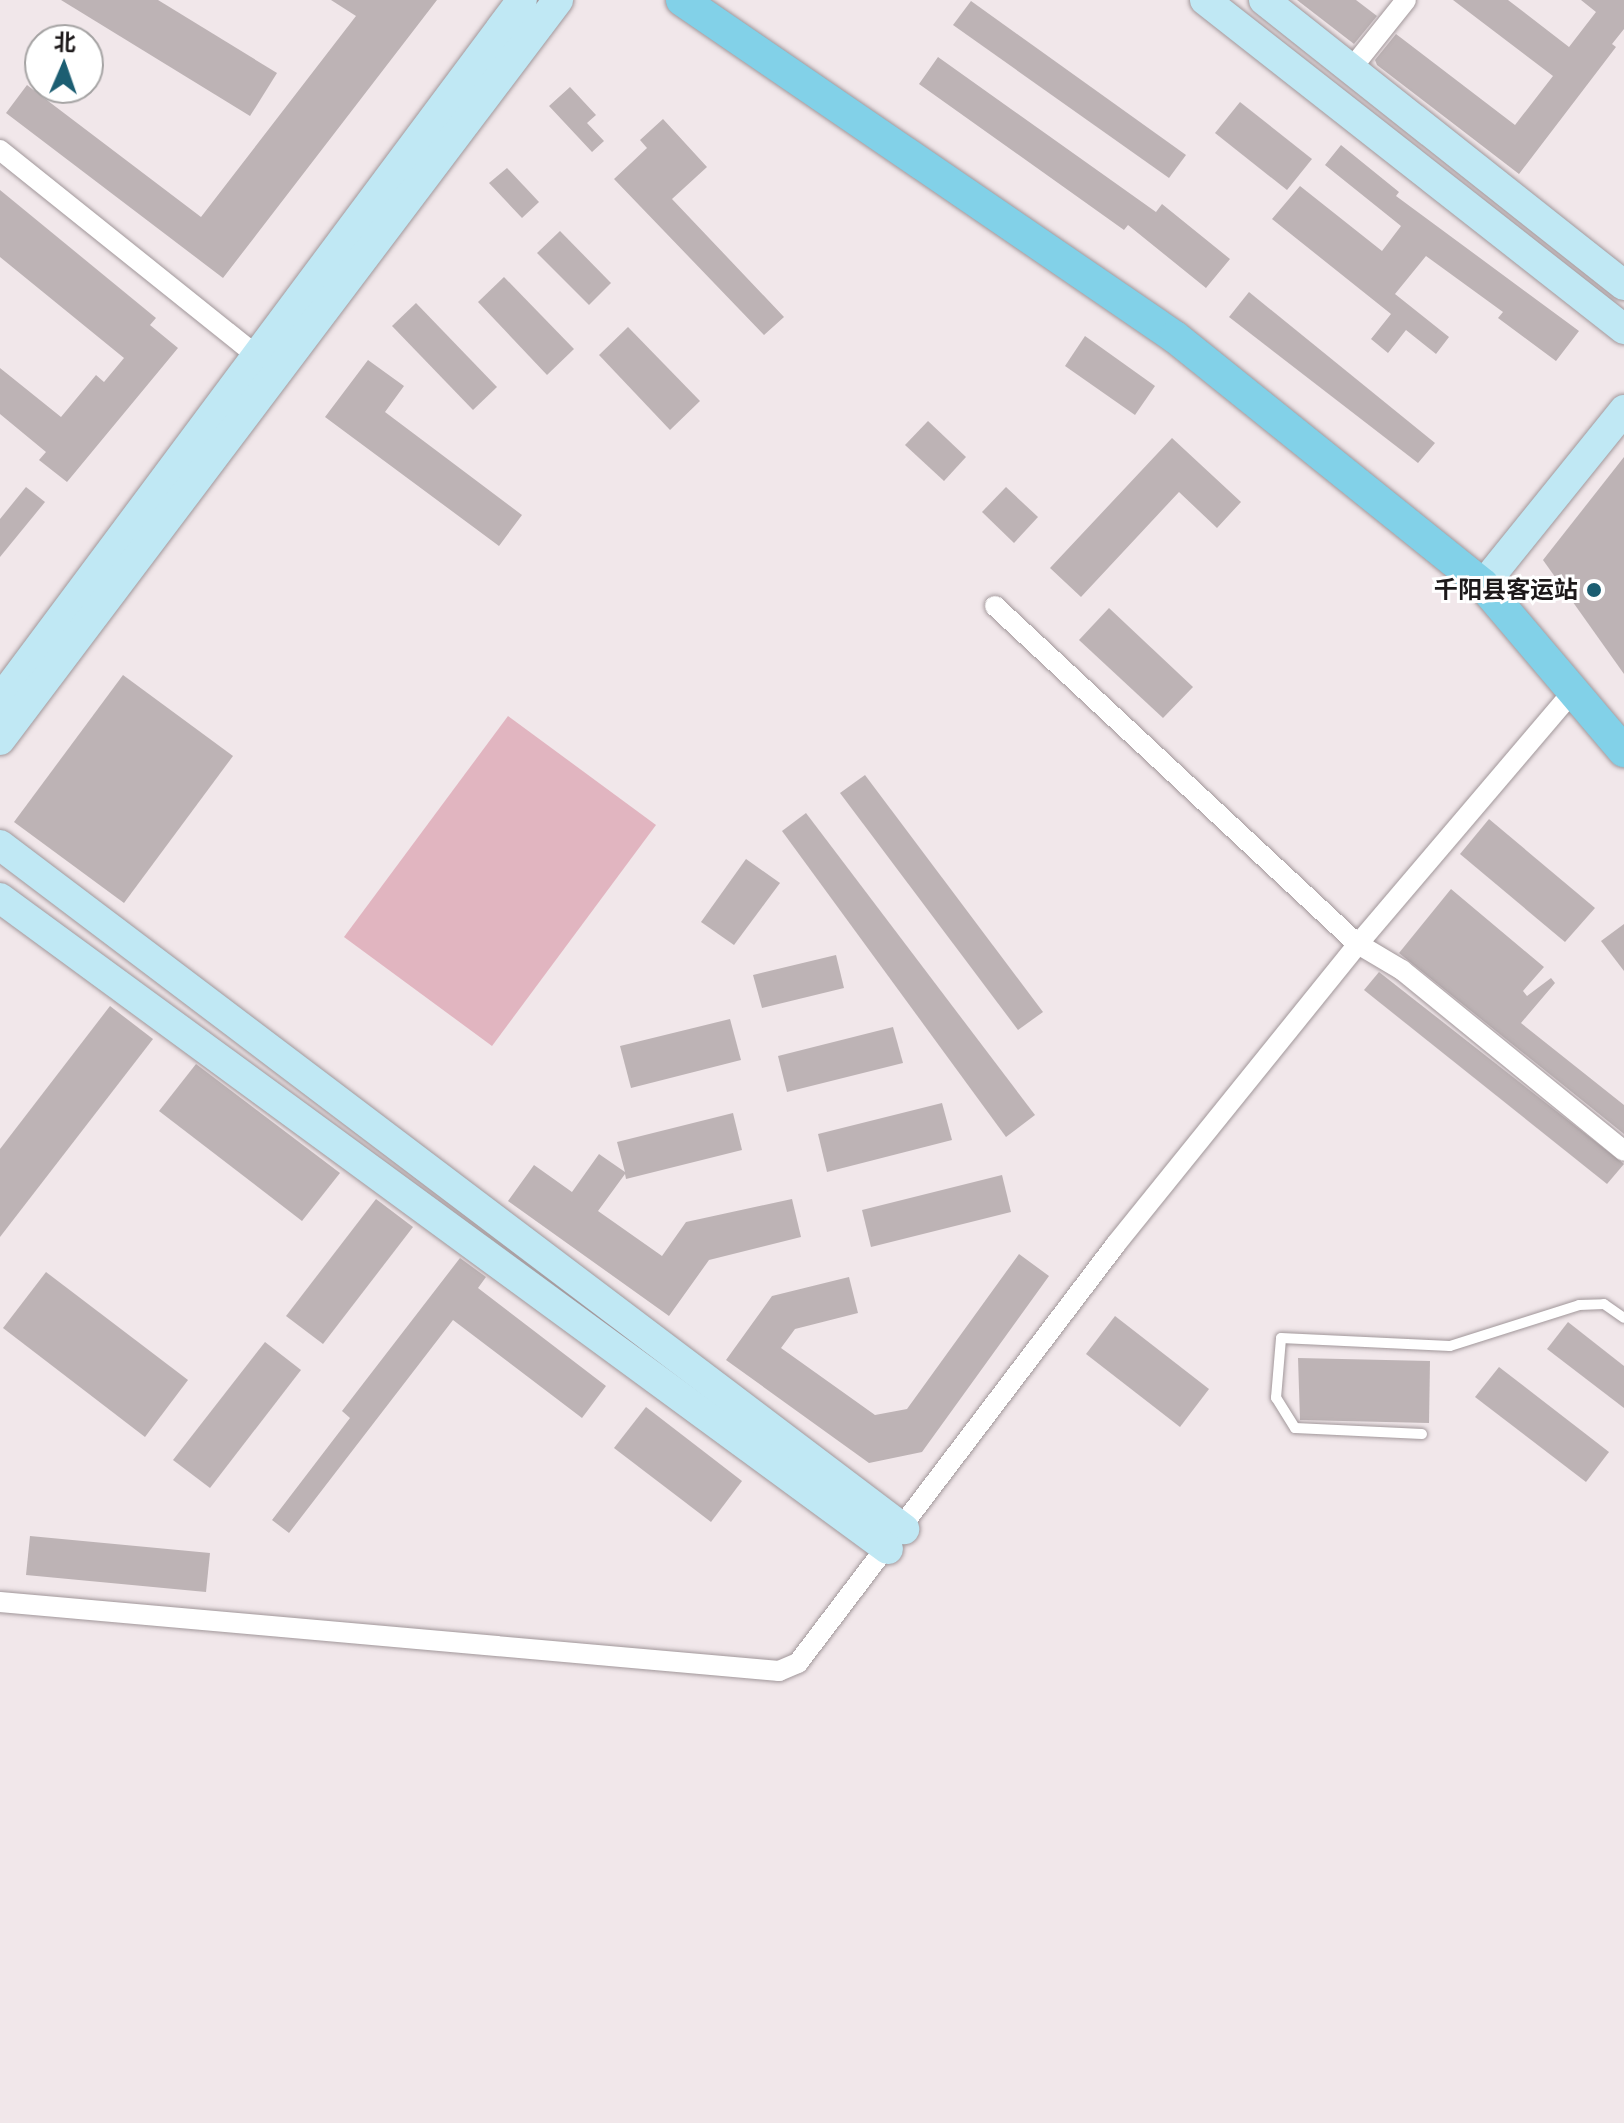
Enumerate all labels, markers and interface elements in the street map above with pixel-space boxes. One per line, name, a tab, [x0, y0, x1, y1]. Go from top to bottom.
north arrow	[24, 24, 104, 104]
text: 北	[53, 27, 76, 57]
place label: 千阳县客运站	[1434, 576, 1578, 604]
marker: 千阳县客运站	[1585, 581, 1603, 599]

